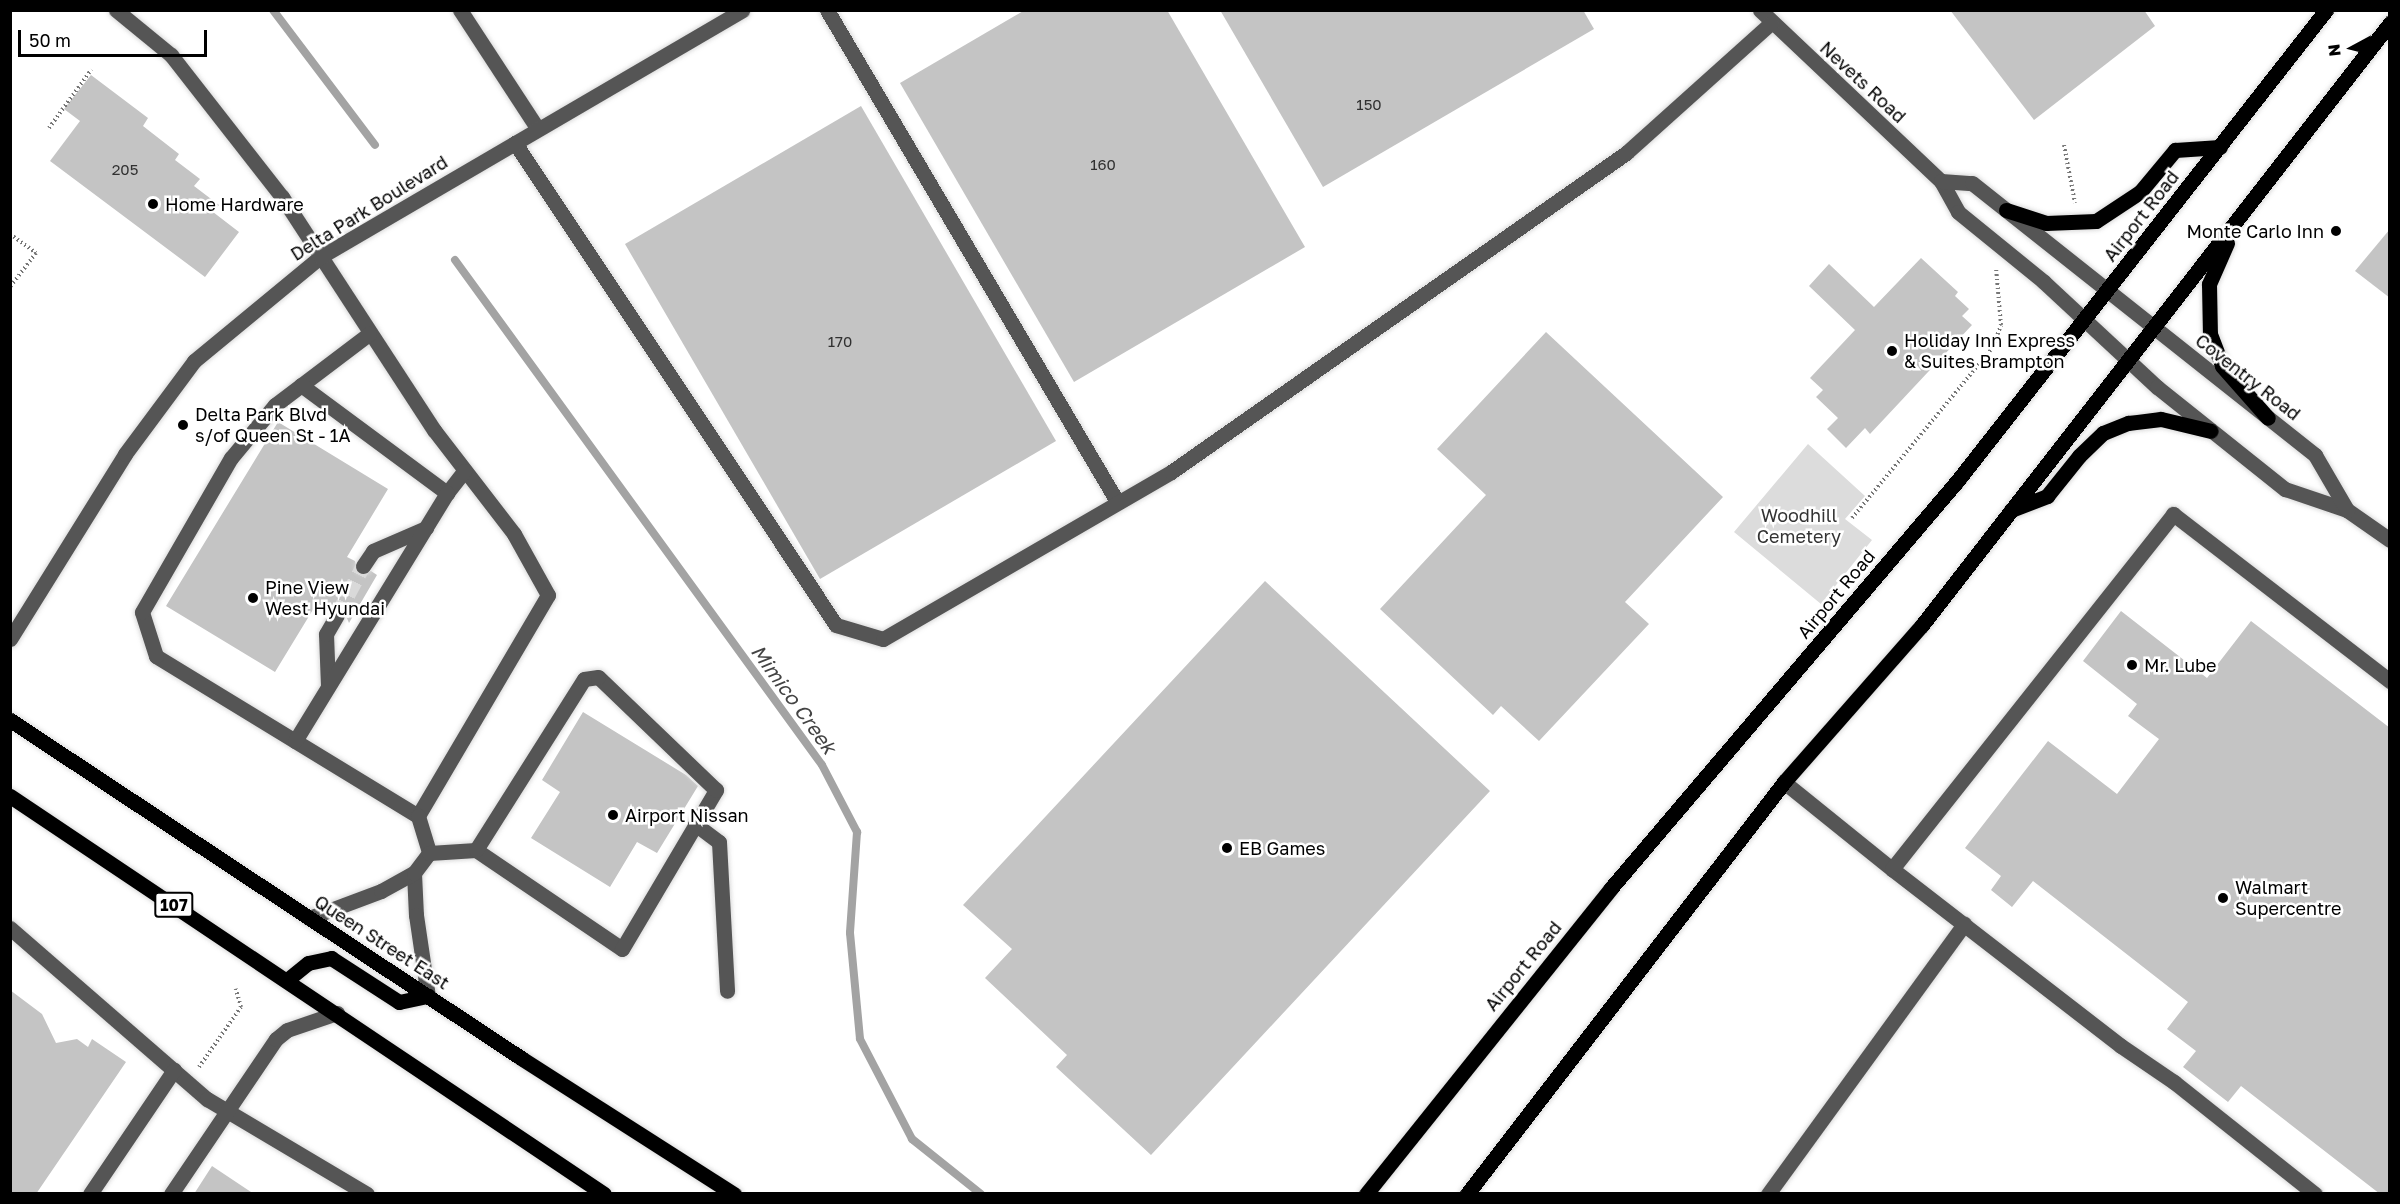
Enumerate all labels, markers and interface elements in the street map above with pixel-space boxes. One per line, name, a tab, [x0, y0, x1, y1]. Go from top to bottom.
scale bar	[21, 18, 210, 56]
north arrow	[2322, 18, 2382, 78]
text: 50 m	[29, 29, 71, 51]
street label: Nevets Road	[1816, 37, 1910, 127]
text: N	[2323, 43, 2345, 57]
house number: 150	[1356, 96, 1382, 114]
street label: Delta Park Boulevard	[287, 151, 451, 265]
house number: 160	[1090, 156, 1116, 174]
house number: 205	[112, 161, 138, 179]
street label: Airport Road	[2099, 166, 2183, 266]
place label: Home Hardware	[165, 193, 304, 215]
marker: Home Hardware	[146, 197, 160, 211]
place label: Monte Carlo Inn	[2187, 220, 2324, 242]
marker: Monte Carlo Inn	[2329, 224, 2343, 238]
street label: Coventry Road	[2191, 329, 2305, 425]
place label: Holiday Inn Express & Suites Brampton	[1904, 330, 2075, 372]
house number: 170	[828, 333, 852, 351]
marker: Holiday Inn Express & Suites Brampton	[1885, 344, 1899, 358]
place label: Delta Park Blvd s/of Queen St - 1A	[195, 404, 351, 446]
marker: Delta Park Blvd s/of Queen St - 1A	[176, 418, 190, 432]
park label: Woodhill Cemetery	[1757, 505, 1841, 548]
street label: Airport Road	[1793, 545, 1879, 643]
place label: Pine View West Hyundai	[265, 577, 385, 620]
marker: Pine View West Hyundai	[246, 591, 260, 605]
water label: Mimico Creek	[746, 640, 842, 758]
place label: Mr. Lube	[2144, 654, 2217, 676]
marker: Mr. Lube	[2125, 658, 2139, 672]
place label: Airport Nissan	[625, 804, 749, 826]
marker: Airport Nissan	[606, 808, 620, 822]
place label: EB Games	[1239, 837, 1325, 859]
marker: EB Games	[1220, 841, 1234, 855]
place label: Walmart Supercentre	[2235, 877, 2341, 920]
street label: Queen Street East	[311, 890, 453, 994]
marker: Walmart Supercentre	[2216, 891, 2230, 905]
road number: 107	[153, 892, 195, 918]
street label: Airport Road	[1480, 917, 1566, 1015]

